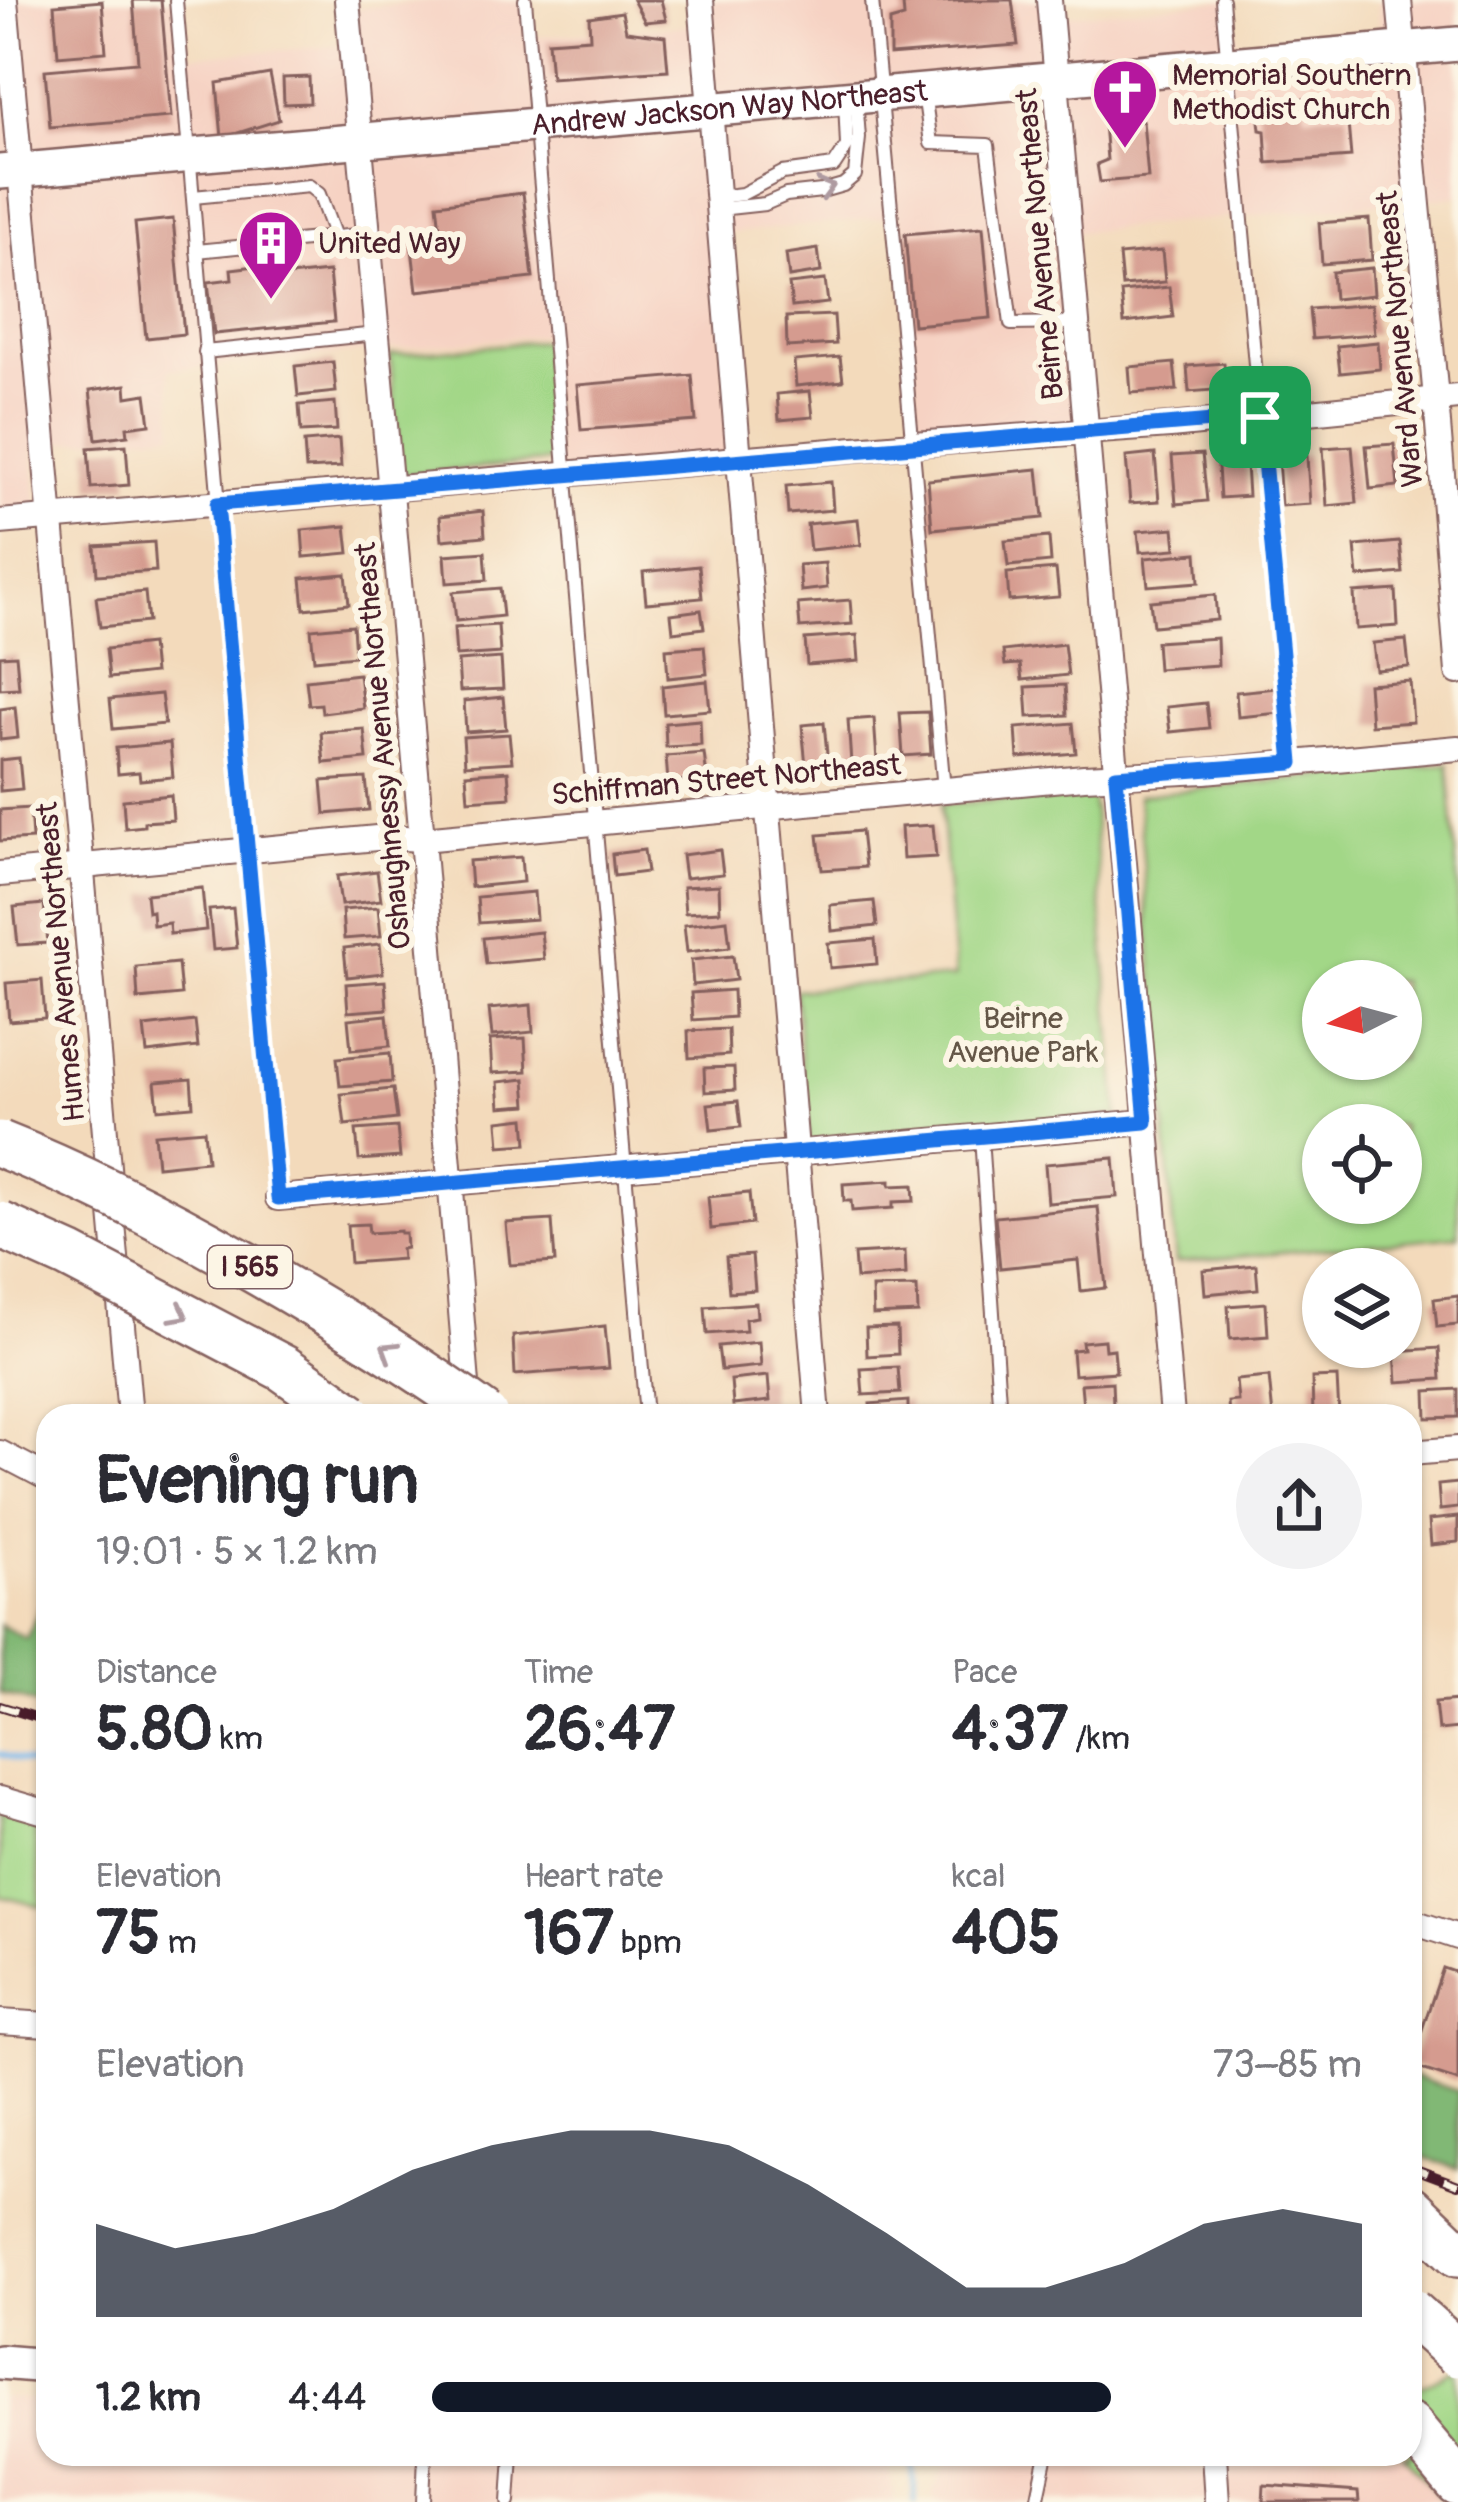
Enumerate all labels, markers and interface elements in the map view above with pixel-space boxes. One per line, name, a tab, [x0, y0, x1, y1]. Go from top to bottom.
church icon: Memorial Southern Methodist Church	[1090, 57, 1160, 151]
place label: Memorial Southern Methodist Church	[1172, 57, 1412, 128]
street label: Andrew Jackson Way Northeast	[529, 72, 930, 144]
street label: Beirne Avenue Northeast	[1008, 86, 1072, 401]
one-way arrow	[815, 177, 836, 202]
street label: Ward Avenue Northeast	[1369, 188, 1431, 489]
building icon: United Way	[236, 208, 306, 302]
place label: United Way	[318, 225, 461, 262]
pin	[1209, 366, 1311, 468]
icon: arrive	[1227, 384, 1293, 450]
street label: Oshaughnessy Avenue Northeast	[347, 540, 419, 951]
street label: Schiffman Street Northeast	[550, 746, 903, 814]
street label: Humes Avenue Northeast	[29, 800, 93, 1123]
north arrow	[1302, 960, 1422, 1080]
map controls	[1302, 960, 1422, 1368]
park label: Beirne Avenue Park	[947, 1000, 1099, 1071]
button: locate	[1302, 1104, 1422, 1224]
road number: I 565	[208, 1246, 292, 1288]
button: layers	[1302, 1248, 1422, 1368]
one-way arrow	[168, 1299, 190, 1322]
one-way arrow	[380, 1342, 402, 1364]
text: Evening run	[96, 1440, 419, 1523]
button: share	[1236, 1443, 1362, 1569]
text: 19:01 · 5 × 1.2 km	[96, 1527, 378, 1576]
text: Distance	[96, 1652, 217, 1693]
text: Time	[524, 1652, 593, 1693]
text: Pace	[952, 1652, 1017, 1693]
text: 5.80	[96, 1693, 213, 1768]
text: 26:47	[524, 1693, 675, 1768]
text: 4:37	[952, 1693, 1068, 1768]
text: km	[213, 1718, 263, 1759]
text: /km	[1068, 1718, 1130, 1759]
text: Elevation	[96, 1856, 222, 1897]
text: Heart rate	[524, 1856, 663, 1897]
text: kcal	[952, 1856, 1006, 1897]
text: 75	[96, 1897, 160, 1972]
text: 167	[524, 1897, 614, 1972]
text: 405	[952, 1897, 1060, 1972]
text: m	[160, 1922, 197, 1963]
text: bpm	[614, 1922, 682, 1963]
text: Elevation	[96, 2040, 245, 2089]
text: 73–85 m	[1213, 2040, 1362, 2089]
text: 1.2 km	[96, 2373, 201, 2422]
text: 4:44	[288, 2373, 366, 2422]

